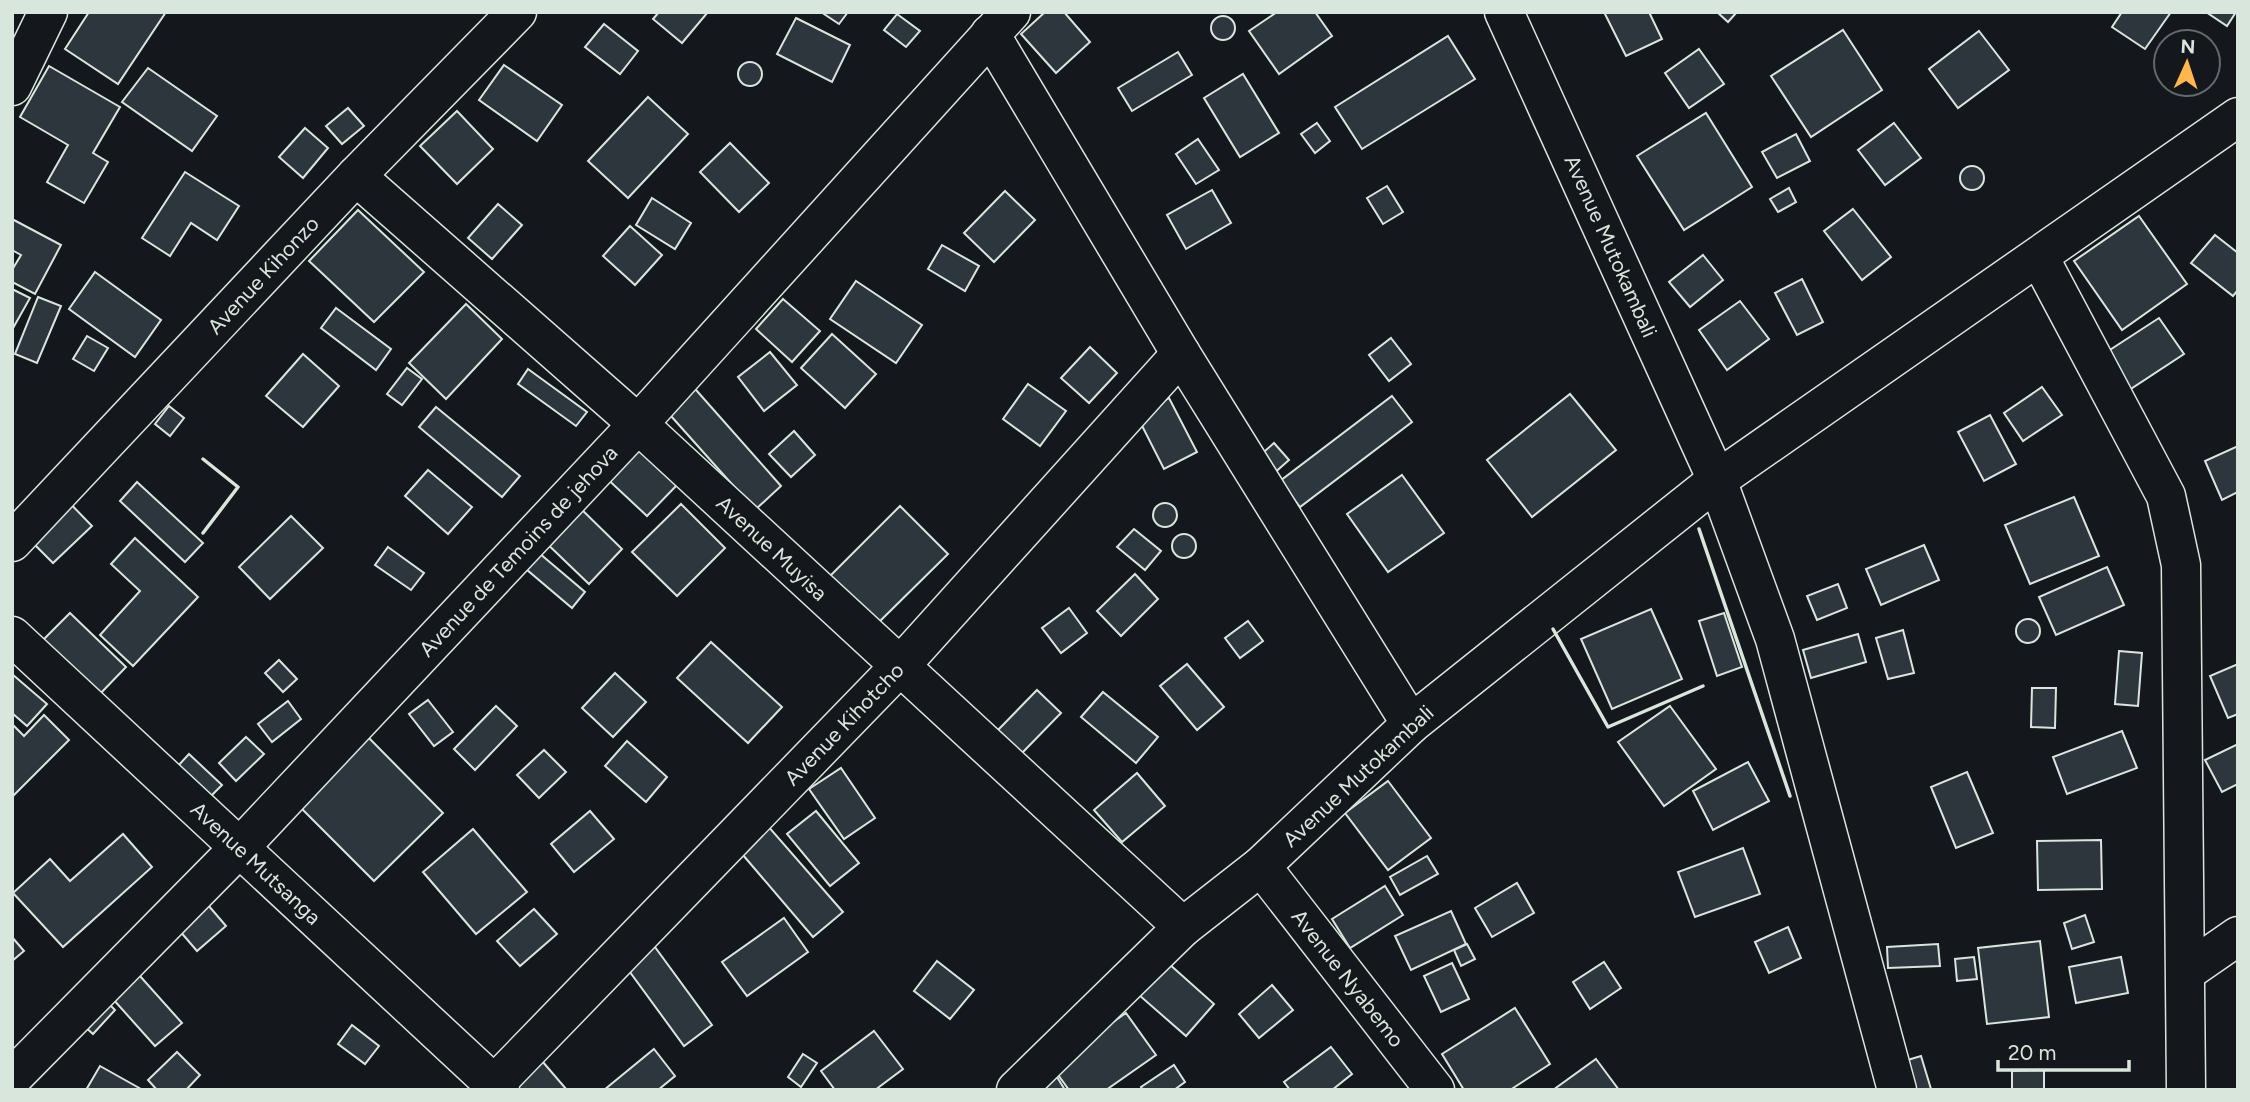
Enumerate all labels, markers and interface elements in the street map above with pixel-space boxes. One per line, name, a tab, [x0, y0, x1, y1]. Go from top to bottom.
north arrow	[2152, 28, 2222, 98]
text: N	[2180, 35, 2196, 58]
street label: Avenue Mutokambali	[1560, 151, 1662, 341]
street label: Avenue Kihonzo	[202, 211, 324, 339]
street label: Avenue de Temoins de jehova	[414, 440, 622, 662]
street label: Avenue Muyisa	[712, 490, 832, 606]
street label: Avenue Kihotcho	[779, 657, 909, 791]
street label: Avenue Mutokambali	[1278, 700, 1438, 852]
street label: Avenue Mutsanga	[186, 796, 326, 930]
street label: Avenue Nyabemo	[1286, 904, 1410, 1052]
scale bar	[1998, 1028, 2129, 1072]
text: 20 m	[2008, 1040, 2056, 1065]

